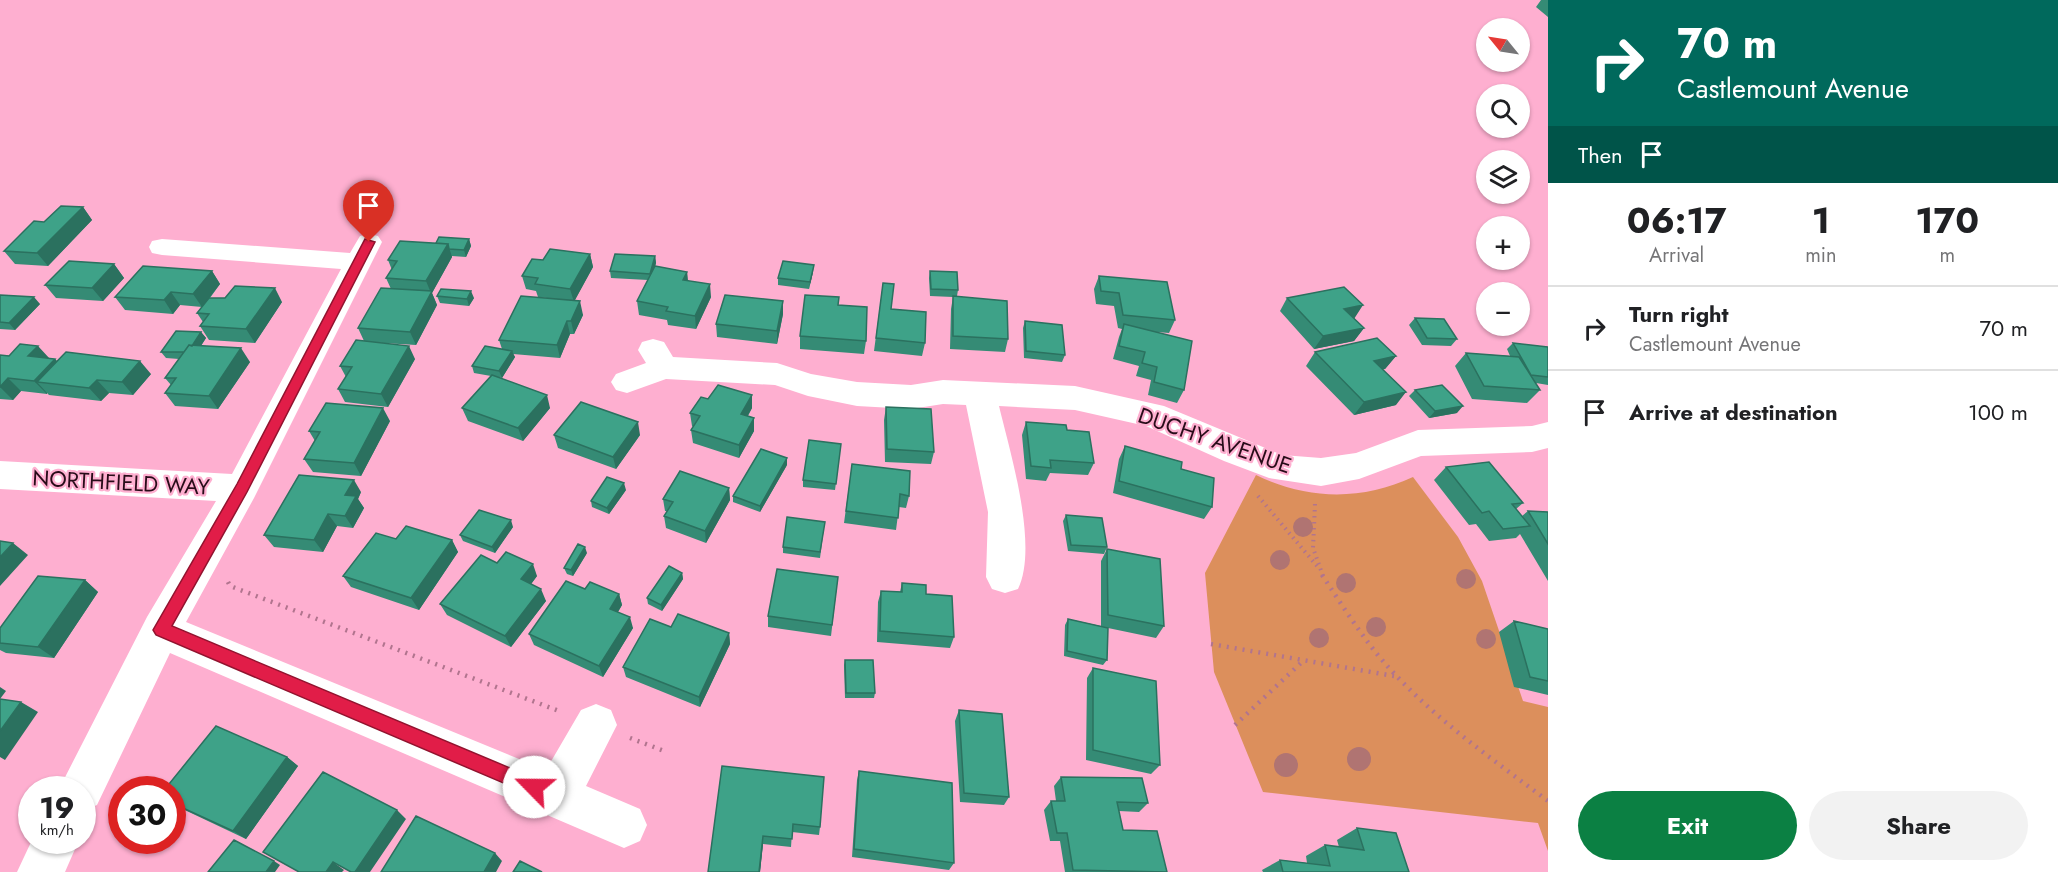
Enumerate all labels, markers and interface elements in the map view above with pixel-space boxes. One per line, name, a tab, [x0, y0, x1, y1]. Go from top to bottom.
text: 70 m	[1677, 13, 1777, 74]
north arrow	[1476, 18, 1530, 72]
map controls	[1476, 18, 1530, 336]
icon: right	[1578, 24, 1656, 102]
text: Castlemount Avenue	[1677, 69, 1909, 108]
button: search	[1476, 84, 1530, 138]
icon: arrive	[1635, 138, 1668, 171]
text: Then	[1578, 139, 1623, 171]
button: layers	[1476, 150, 1530, 204]
pin	[343, 180, 394, 242]
icon: arrive	[352, 189, 385, 222]
text: 06:17	[1627, 194, 1726, 246]
text: 1	[1812, 194, 1830, 246]
text: 170	[1915, 194, 1979, 246]
button: +	[1476, 216, 1530, 270]
text: Arrival	[1649, 241, 1704, 270]
text: min	[1805, 241, 1836, 270]
text: m	[1939, 241, 1955, 270]
button: −	[1476, 282, 1530, 336]
text: Turn right	[1629, 298, 1729, 330]
icon: right	[1578, 312, 1611, 345]
text: 70 m	[1979, 312, 2028, 344]
text: Castlemount Avenue	[1629, 330, 1801, 359]
icon: arrive	[1578, 396, 1611, 429]
text: Arrive at destination	[1629, 396, 1838, 428]
text: 100 m	[1968, 396, 2028, 428]
street label: DUCHY AVENUE	[1134, 399, 1296, 481]
street label: NORTHFIELD WAY	[31, 461, 211, 503]
position arrow	[502, 755, 566, 819]
speed limit sign: 30	[108, 776, 186, 854]
text: 19	[39, 786, 75, 829]
button: Exit	[1578, 791, 1797, 860]
button: Share	[1809, 791, 2028, 860]
text: km/h	[40, 819, 74, 841]

